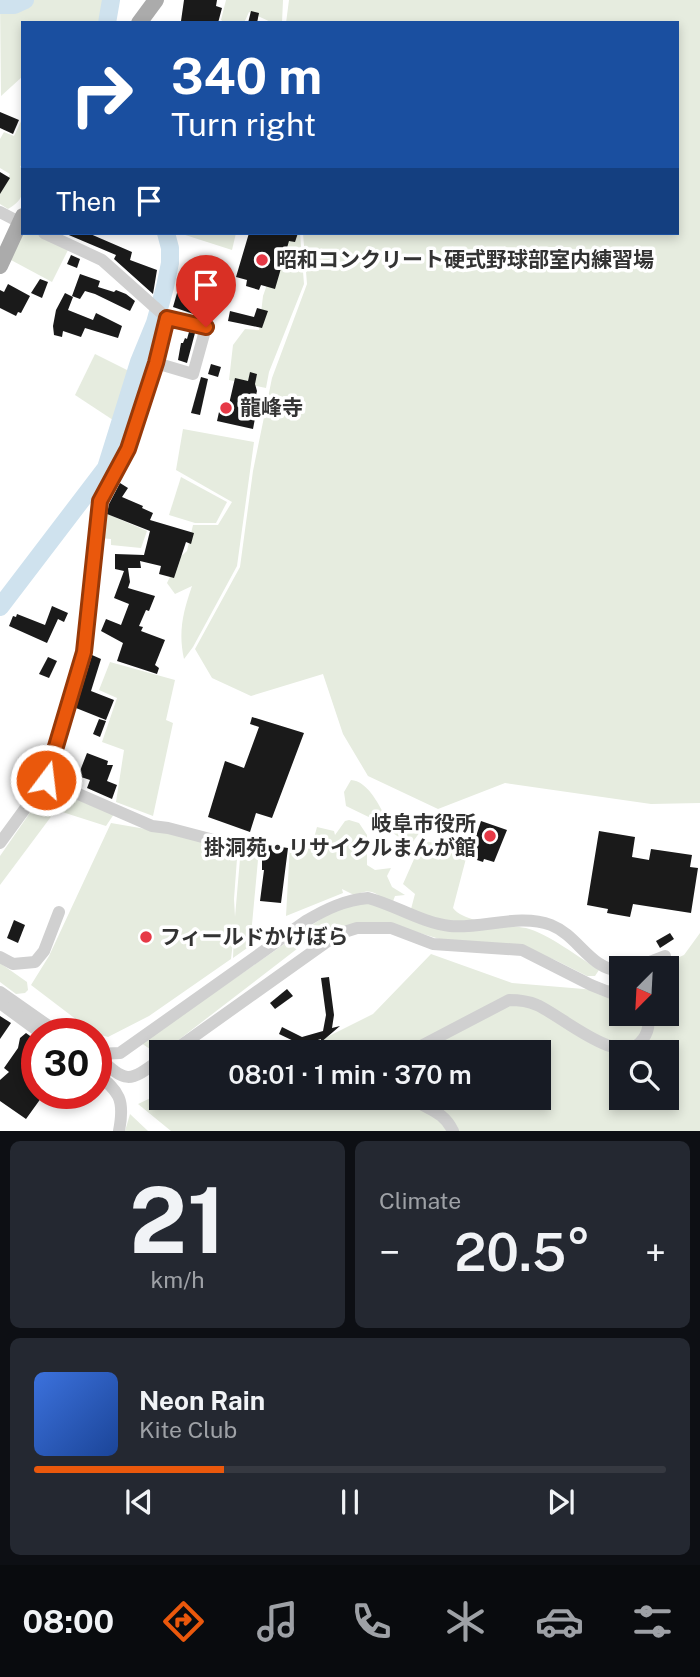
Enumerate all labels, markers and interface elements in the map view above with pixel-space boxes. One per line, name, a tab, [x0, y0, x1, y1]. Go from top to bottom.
text: 340 m	[171, 47, 322, 105]
icon: right	[56, 49, 147, 140]
text: Turn right	[171, 106, 316, 143]
icon: arrive	[130, 182, 168, 220]
text: Then	[56, 186, 116, 217]
place label: 昭和コンクリート硬式野球部室内練習場	[276, 247, 654, 272]
marker: 昭和コンクリート硬式野球部室内練習場	[254, 252, 270, 268]
pin	[176, 255, 236, 327]
icon: arrive	[187, 266, 225, 304]
place label: 龍峰寺	[240, 395, 303, 420]
marker: 龍峰寺	[218, 400, 234, 416]
position arrow	[9, 743, 83, 817]
place label: 岐阜市役所 掛洞苑・リサイクルまんが館	[204, 811, 476, 860]
marker: 岐阜市役所 掛洞苑・リサイクルまんが館	[482, 828, 498, 844]
place label: フィールドかけぼら	[160, 924, 349, 949]
marker: フィールドかけぼら	[138, 929, 154, 945]
north arrow	[609, 956, 679, 1026]
map controls	[609, 956, 679, 1110]
speed limit sign: 30	[21, 1018, 112, 1109]
button: search	[609, 1040, 679, 1110]
text: 08:01 · 1 min · 370 m	[228, 1059, 472, 1090]
text: 21	[129, 1167, 226, 1273]
text: Climate	[379, 1187, 461, 1214]
text: 20.5°	[454, 1222, 591, 1283]
text: −	[379, 1230, 400, 1275]
text: +	[645, 1230, 666, 1275]
text: km/h	[150, 1266, 205, 1293]
text: Neon Rain	[139, 1385, 265, 1416]
text: Kite Club	[139, 1416, 237, 1443]
icon: previous	[120, 1483, 158, 1521]
icon: pause	[331, 1483, 369, 1521]
icon: next	[542, 1483, 580, 1521]
icon: directions	[159, 1597, 208, 1646]
icon: music	[253, 1597, 302, 1646]
icon: phone	[347, 1597, 396, 1646]
icon: climate	[441, 1597, 490, 1646]
icon: car	[535, 1597, 584, 1646]
icon: filters	[628, 1597, 677, 1646]
text: 08:00	[22, 1603, 114, 1640]

